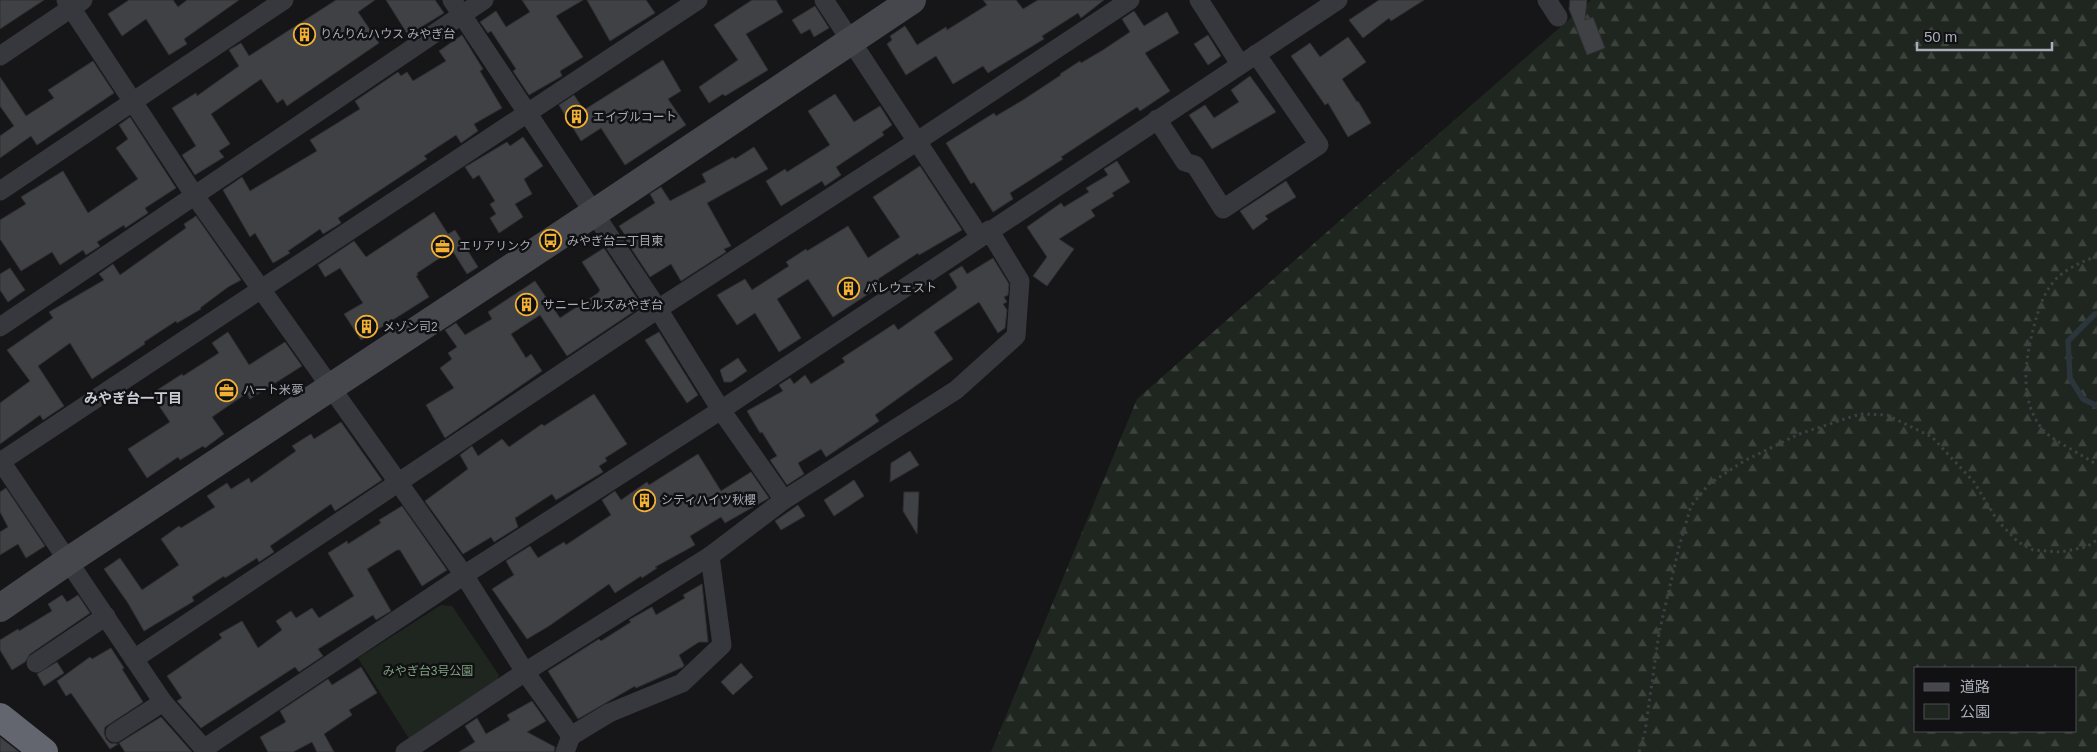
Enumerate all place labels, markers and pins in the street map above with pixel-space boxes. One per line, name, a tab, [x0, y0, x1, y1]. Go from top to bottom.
building icon: りんりんハウス みやぎ台	[292, 22, 316, 46]
place label: りんりんハウス みやぎ台	[320, 27, 455, 41]
building icon: エイブルコート	[565, 105, 589, 129]
place label: エイブルコート	[593, 110, 677, 124]
bus stop icon: みやぎ台二丁目東	[539, 229, 563, 253]
office icon: エリアリンク	[431, 234, 455, 258]
place label: みやぎ台二丁目東	[567, 234, 663, 248]
place label: エリアリンク	[459, 239, 531, 253]
building icon: パレウェスト	[837, 276, 861, 300]
place label: パレウェスト	[865, 281, 937, 295]
building icon: サニーヒルズみやぎ台	[515, 293, 539, 317]
place label: サニーヒルズみやぎ台	[543, 298, 663, 312]
building icon: メゾン司2	[355, 315, 379, 339]
place label: メゾン司2	[383, 320, 438, 334]
office icon: ハート米夢	[215, 378, 239, 402]
place label: ハート米夢	[243, 383, 303, 397]
building icon: シティハイツ秋櫻	[633, 488, 657, 512]
place label: シティハイツ秋櫻	[661, 493, 756, 507]

